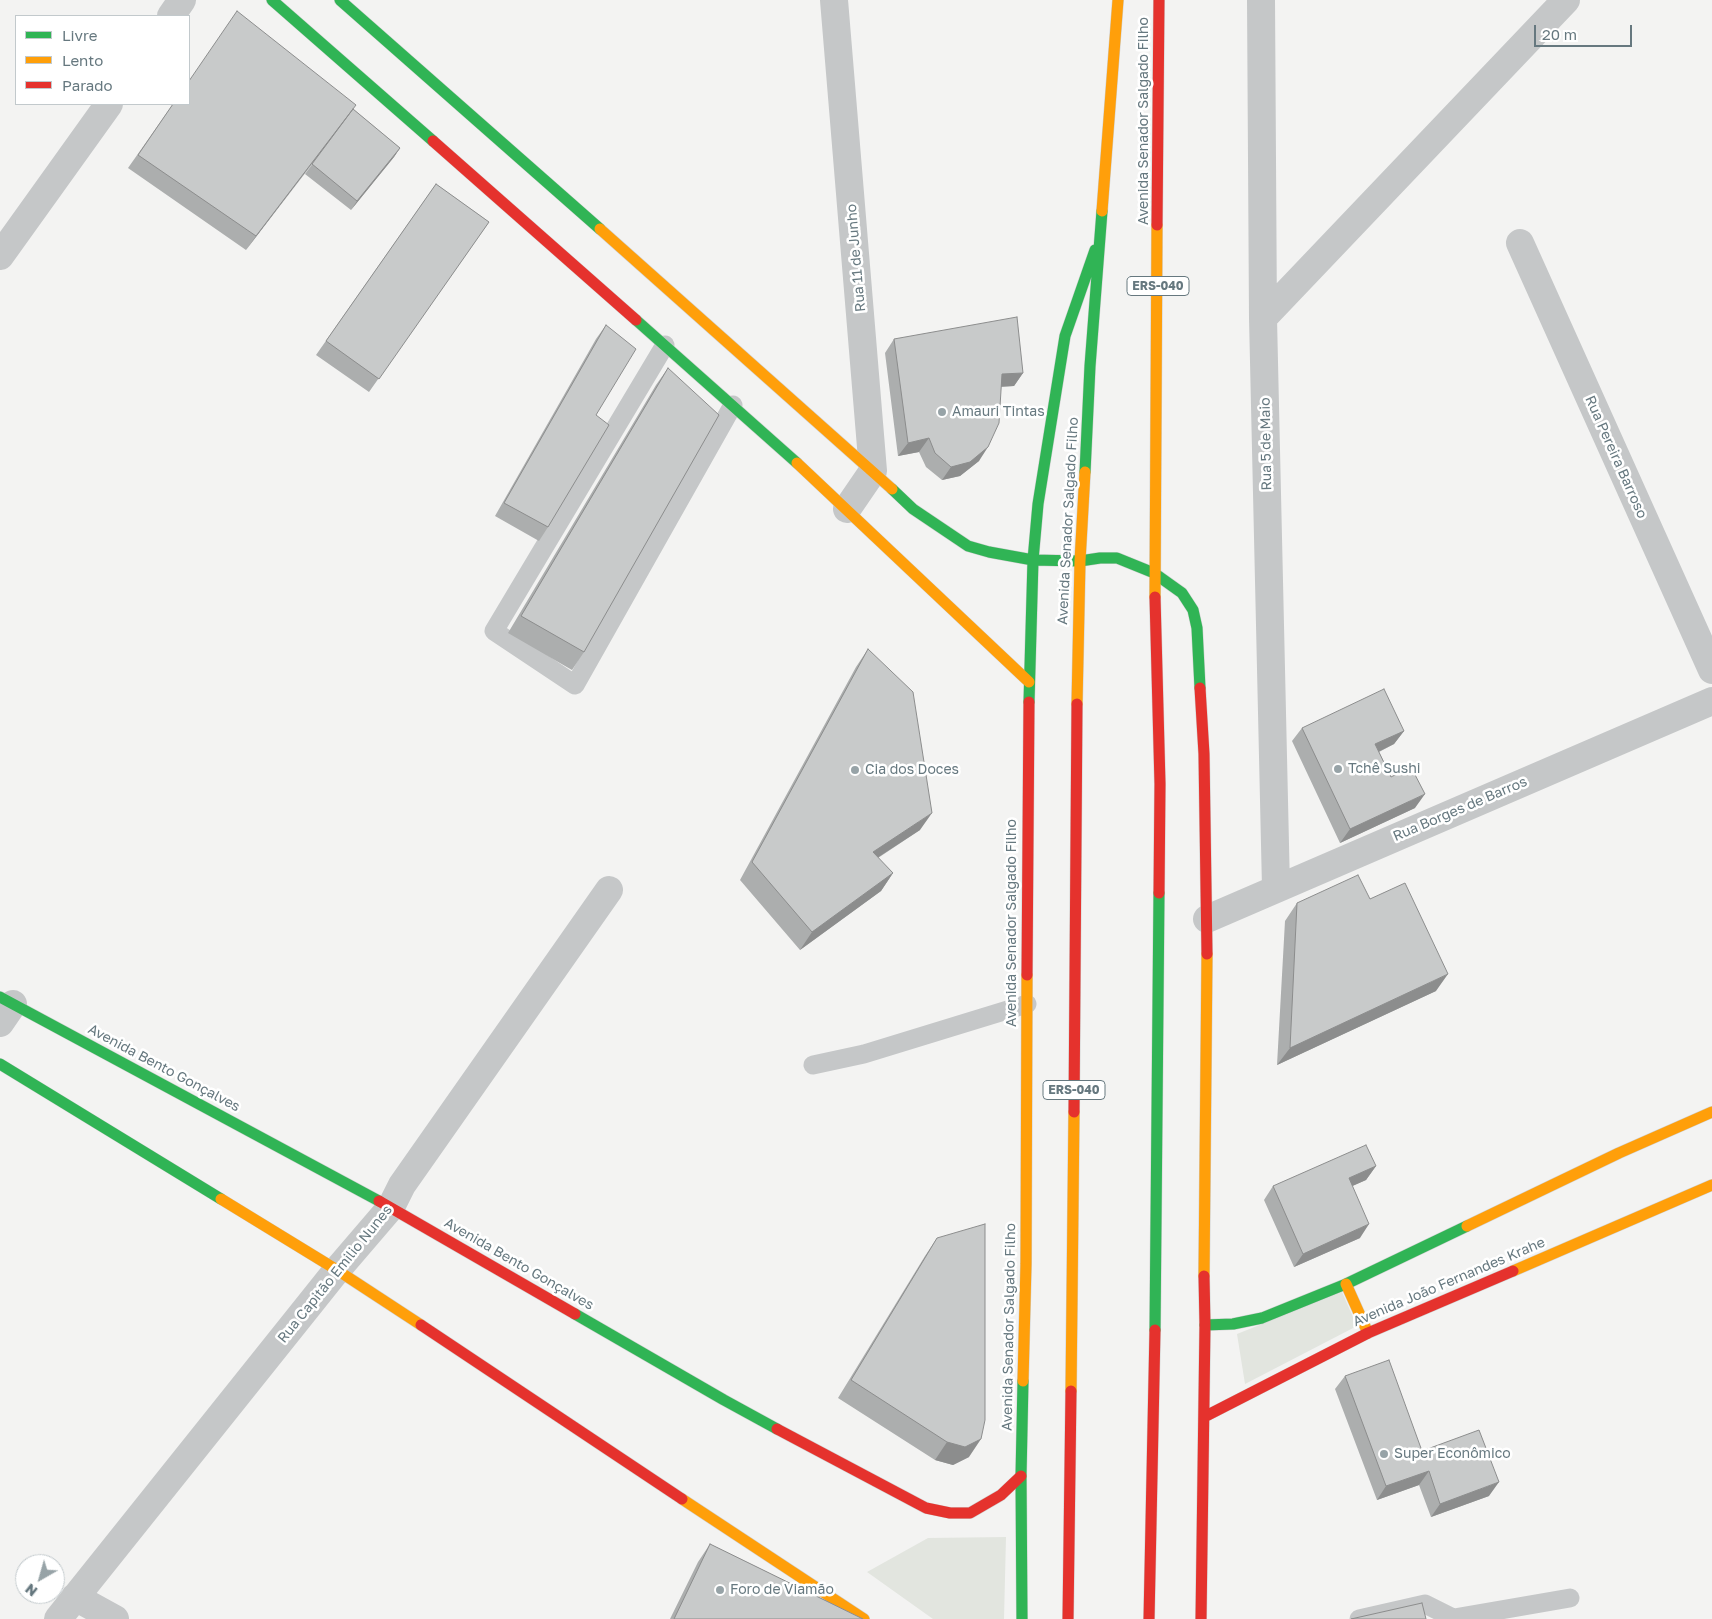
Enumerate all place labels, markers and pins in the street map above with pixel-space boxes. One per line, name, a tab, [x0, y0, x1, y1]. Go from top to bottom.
place label: Amauri Tintas	[952, 404, 1045, 420]
marker: Amauri Tintas	[936, 406, 948, 418]
place label: Tchê Sushi	[1348, 761, 1420, 777]
place label: Cia dos Doces	[865, 762, 959, 778]
marker: Tchê Sushi	[1332, 763, 1344, 775]
marker: Cia dos Doces	[849, 764, 861, 776]
place label: Super Econômico	[1394, 1446, 1511, 1462]
marker: Super Econômico	[1378, 1448, 1390, 1460]
place label: Foro de Viamão	[730, 1582, 834, 1598]
marker: Foro de Viamão	[714, 1584, 726, 1596]

